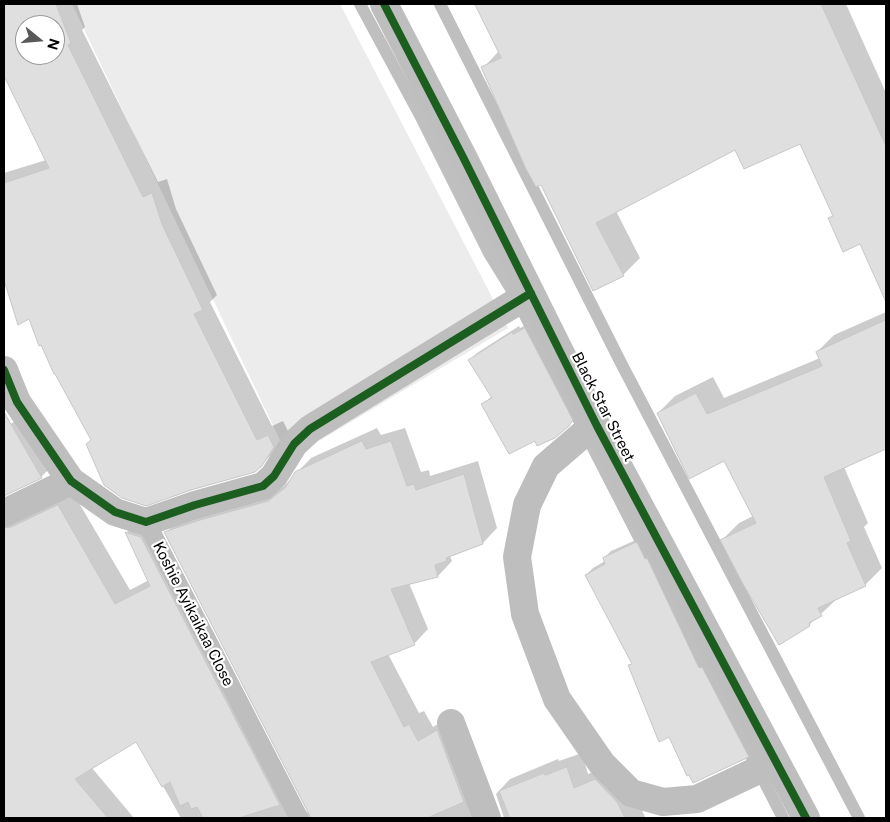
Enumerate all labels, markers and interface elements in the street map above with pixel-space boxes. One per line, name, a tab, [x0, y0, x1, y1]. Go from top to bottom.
north arrow	[15, 15, 65, 65]
text: N	[44, 37, 63, 52]
street label: Black Star Street	[568, 349, 638, 465]
street label: Koshie Ayikaikaa Close	[149, 539, 237, 689]

